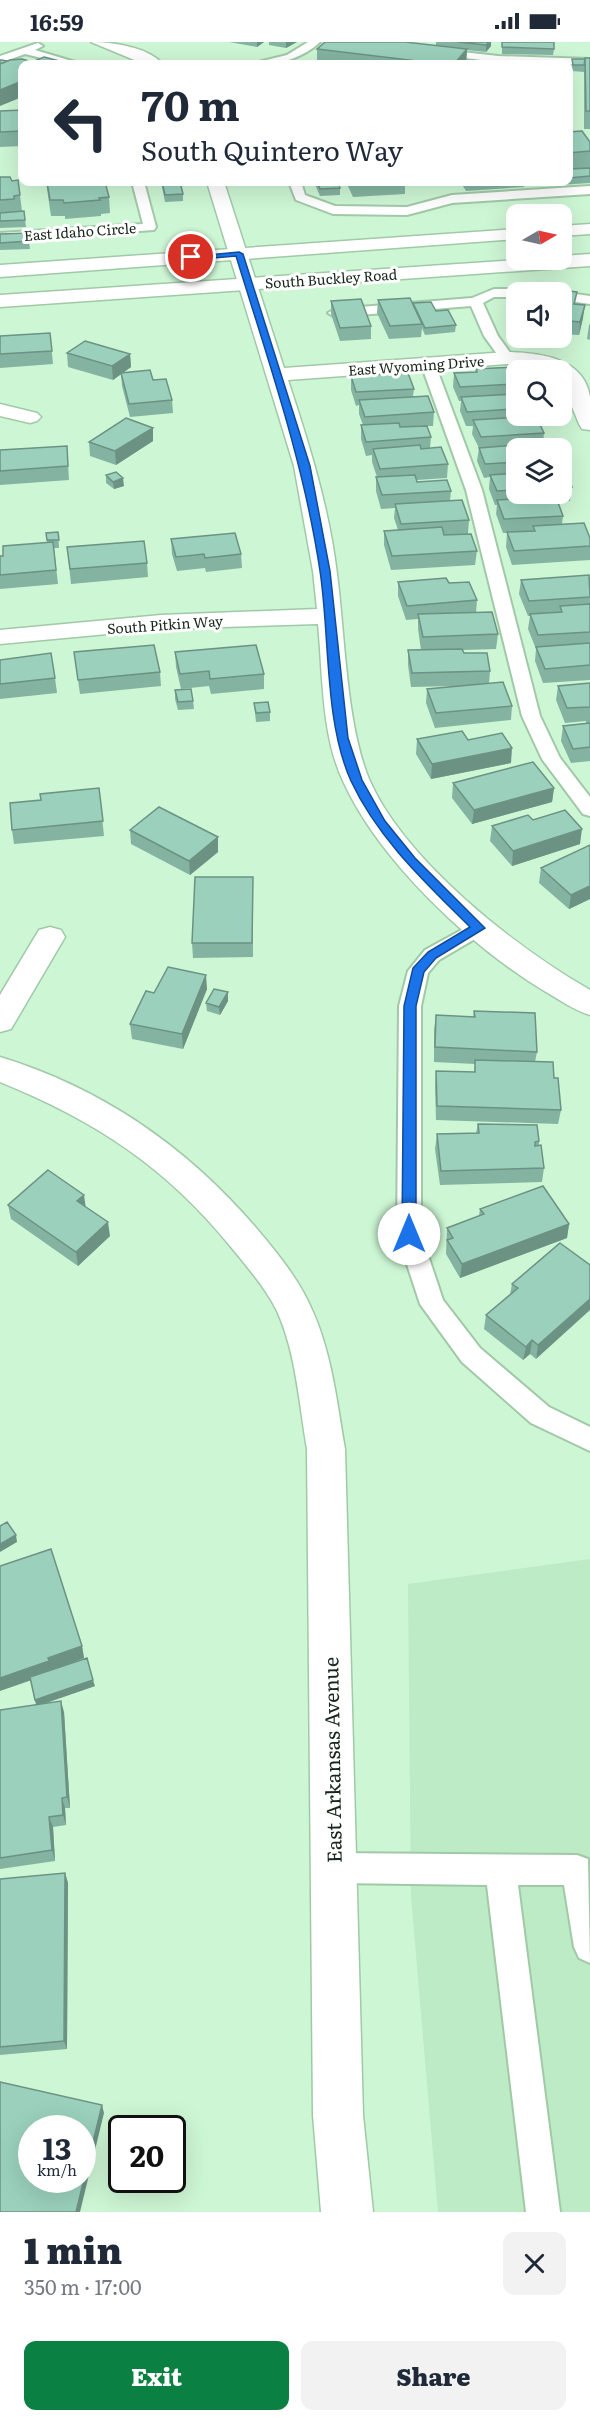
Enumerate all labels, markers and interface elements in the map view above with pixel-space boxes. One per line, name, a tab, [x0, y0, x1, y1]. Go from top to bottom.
text: 16:59	[30, 5, 84, 38]
text: 70 m	[141, 72, 240, 134]
icon: left	[42, 84, 120, 162]
text: South Quintero Way	[141, 129, 403, 169]
north arrow	[506, 204, 572, 270]
map controls	[506, 204, 572, 504]
street label: East Idaho Circle	[23, 217, 137, 245]
pin	[165, 231, 216, 282]
icon: arrive	[174, 240, 207, 273]
street label: South Buckley Road	[264, 263, 398, 293]
button: sound	[506, 282, 572, 348]
street label: East Wyoming Drive	[347, 350, 485, 380]
button: search	[506, 360, 572, 426]
button: layers	[506, 438, 572, 504]
street label: South Pitkin Way	[106, 610, 225, 638]
position arrow	[377, 1202, 441, 1266]
street label: East Arkansas Avenue	[314, 1657, 348, 1863]
speed limit sign: 20	[108, 2115, 186, 2193]
text: 13	[42, 2125, 72, 2169]
text: km/h	[37, 2158, 77, 2181]
text: 1 min	[24, 2222, 122, 2275]
button: close	[503, 2232, 566, 2295]
text: 350 m · 17:00	[24, 2271, 142, 2301]
button: Exit	[24, 2341, 289, 2410]
button: Share	[301, 2341, 566, 2410]

